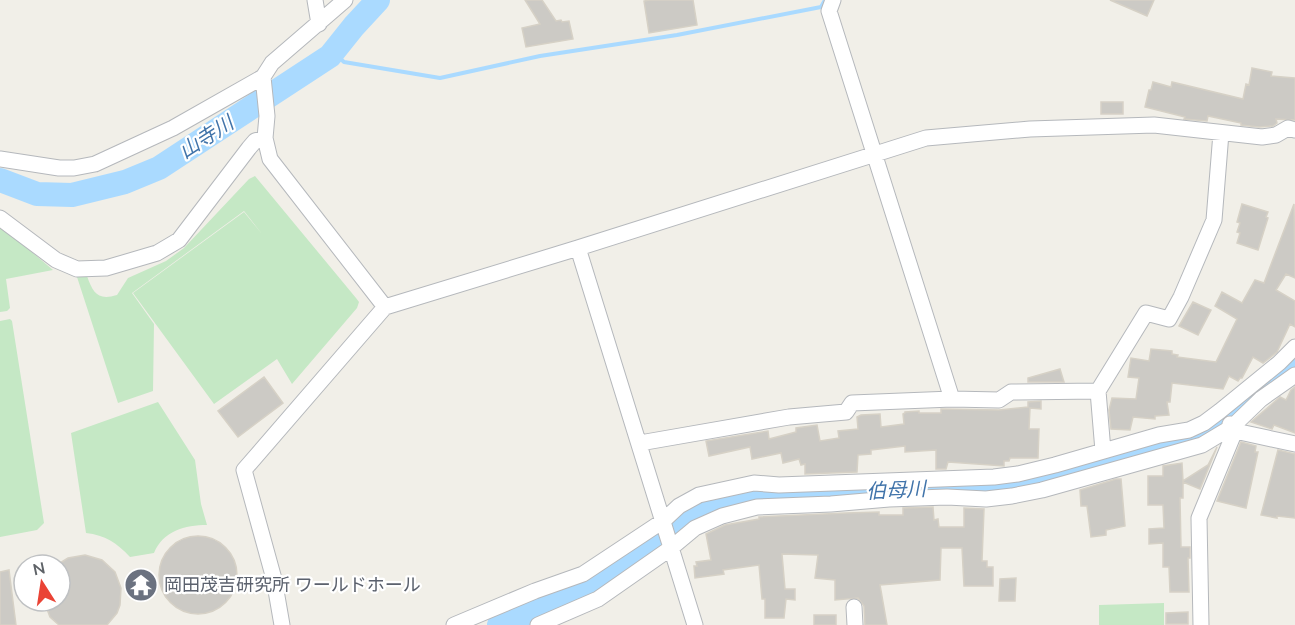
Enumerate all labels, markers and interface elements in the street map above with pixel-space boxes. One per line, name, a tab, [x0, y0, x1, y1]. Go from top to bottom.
water label: 山寺川	[174, 109, 239, 163]
water label: 伯母川	[865, 475, 929, 504]
north arrow	[12, 553, 72, 613]
text: N	[31, 557, 47, 579]
temple icon: 岡田茂吉研究所 ワールドホール	[123, 567, 159, 603]
place label: 岡田茂吉研究所 ワールドホール	[164, 573, 421, 596]

